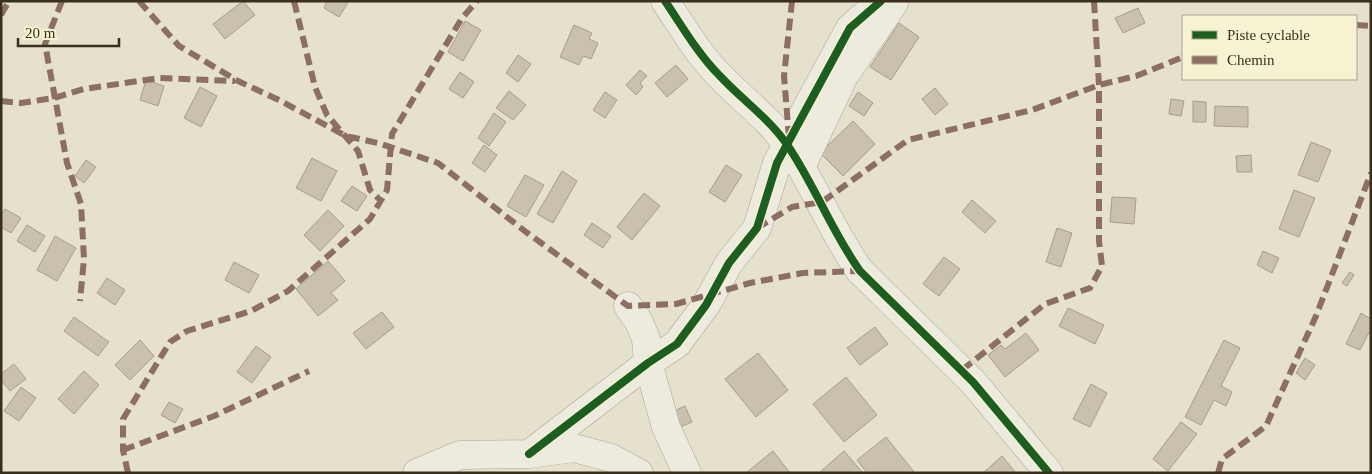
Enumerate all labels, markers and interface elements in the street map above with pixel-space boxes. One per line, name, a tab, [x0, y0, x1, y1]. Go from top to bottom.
scale bar	[18, 15, 119, 47]
legend	[1182, 15, 1357, 80]
text: 20 m	[25, 25, 56, 41]
text: Piste cyclable	[1227, 27, 1310, 43]
text: Chemin	[1227, 52, 1275, 68]

